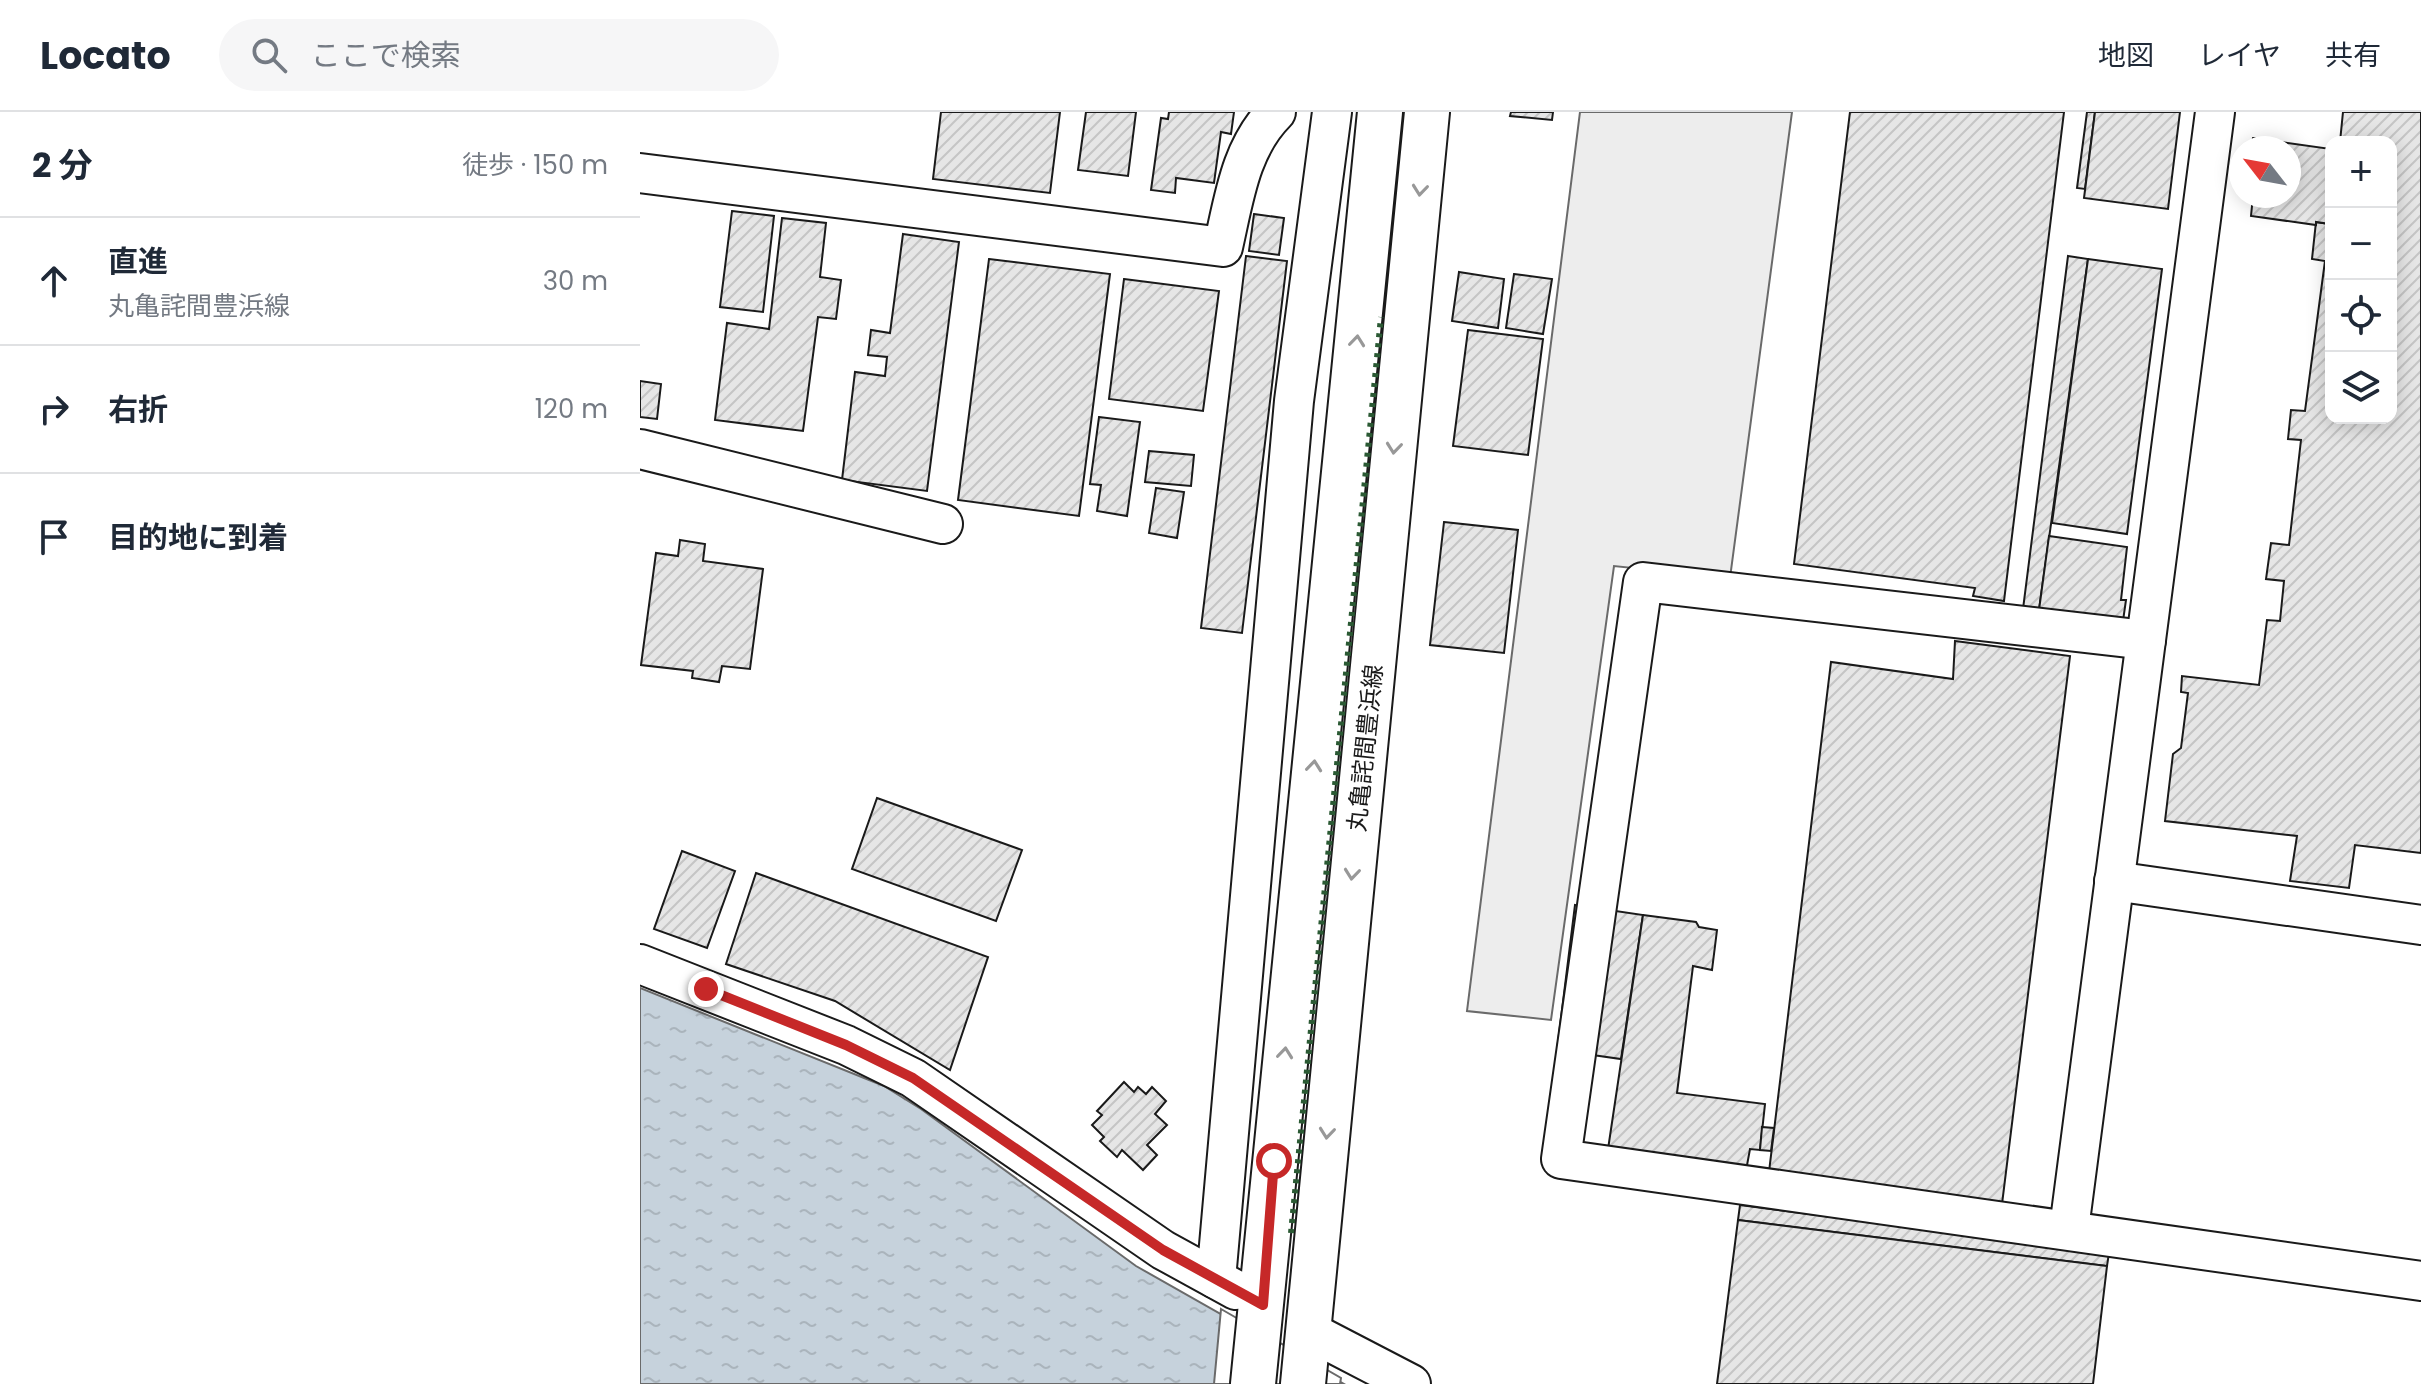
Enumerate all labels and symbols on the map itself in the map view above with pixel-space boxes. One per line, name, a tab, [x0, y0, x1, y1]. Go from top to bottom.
north arrow	[2229, 136, 2301, 208]
one-way arrow	[1411, 184, 1428, 197]
one-way arrow	[1348, 334, 1365, 347]
one-way arrow	[1386, 442, 1403, 455]
street label: 丸亀詫間豊浜線	[1340, 663, 1390, 833]
one-way arrow	[1306, 759, 1323, 772]
one-way arrow	[1344, 868, 1361, 881]
route end	[688, 971, 724, 1007]
one-way arrow	[1277, 1046, 1294, 1059]
one-way arrow	[1318, 1127, 1335, 1140]
route start	[1256, 1143, 1292, 1179]

